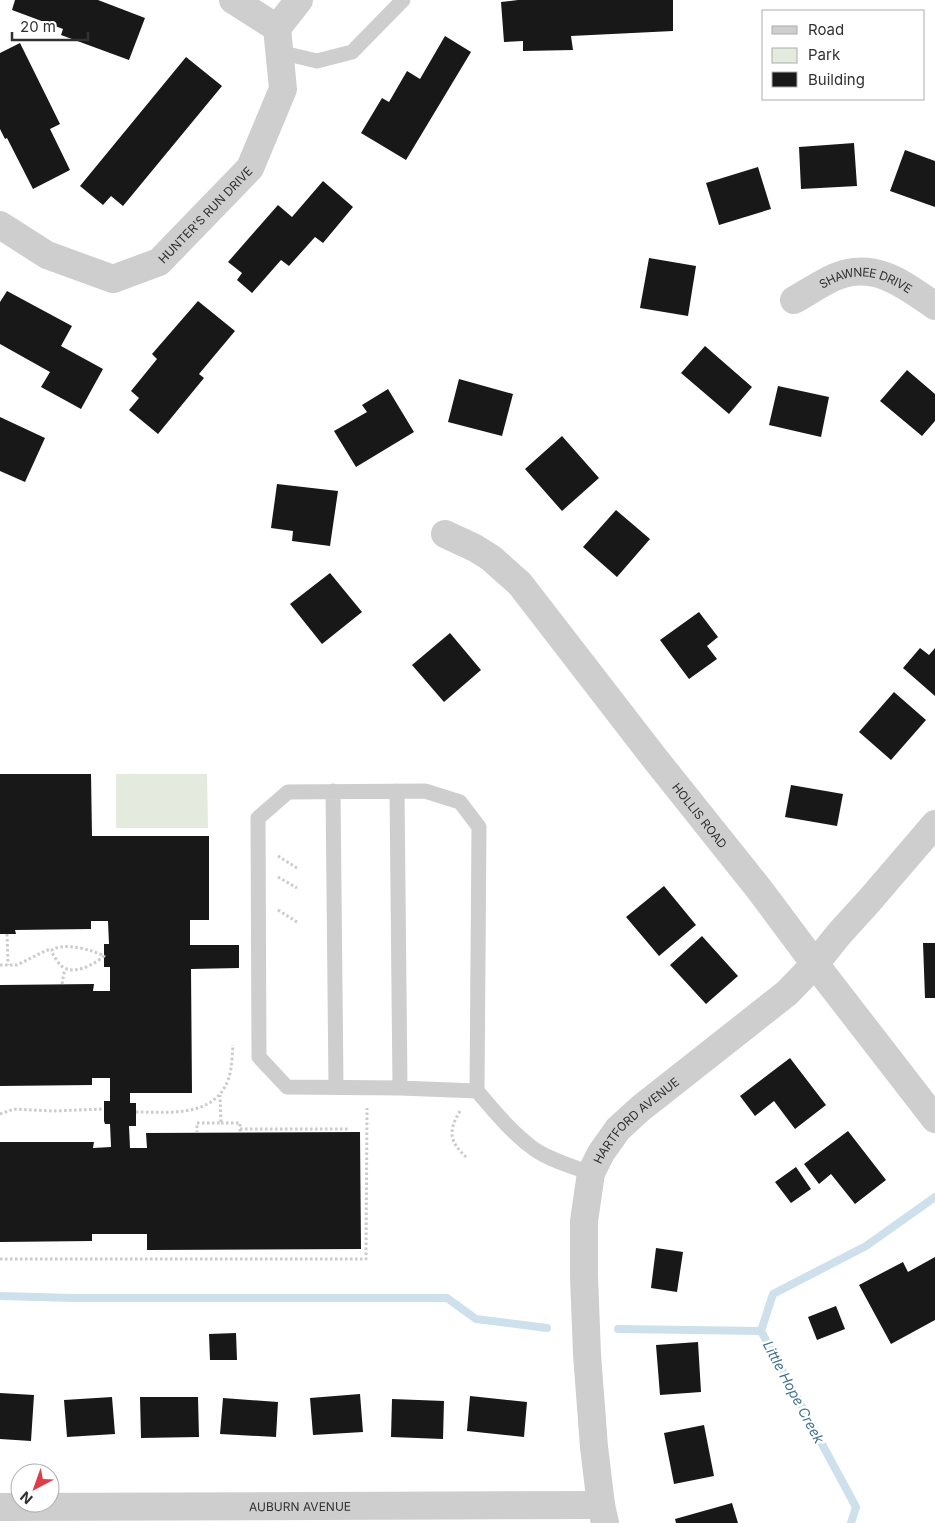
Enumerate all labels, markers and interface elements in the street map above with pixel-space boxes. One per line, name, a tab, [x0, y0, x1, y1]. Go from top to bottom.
scale bar	[12, 10, 89, 42]
legend	[762, 10, 925, 100]
text: 20 m	[20, 17, 56, 36]
text: Road	[808, 20, 844, 39]
text: Park	[808, 45, 841, 64]
text: Building	[808, 70, 865, 89]
street label: HUNTER'S RUN DRIVE	[155, 163, 255, 266]
text: SHAWNEE DRIVE	[816, 264, 915, 296]
street label: SHAWNEE DRIVE	[816, 282, 914, 300]
street label: HOLLIS ROAD	[669, 779, 731, 851]
street label: HARTFORD AVENUE	[590, 1074, 682, 1166]
water label: Little Hope Creek	[760, 1338, 828, 1447]
north arrow	[10, 1463, 60, 1513]
text: N	[17, 1488, 36, 1508]
street label: AUBURN AVENUE	[249, 1498, 351, 1514]

